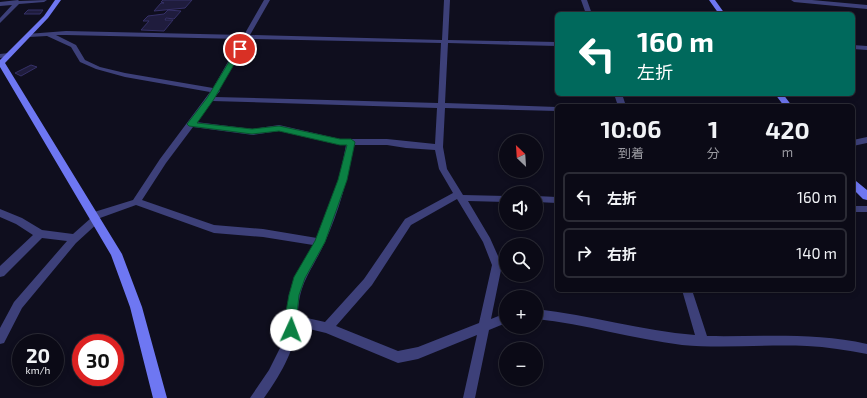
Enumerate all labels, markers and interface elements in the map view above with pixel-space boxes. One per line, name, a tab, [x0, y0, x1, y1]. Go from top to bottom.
text: 160 m	[637, 24, 714, 58]
icon: left	[571, 28, 623, 80]
pin	[223, 32, 257, 66]
icon: arrive	[229, 38, 251, 60]
text: 左折	[637, 61, 673, 83]
text: 10:06	[600, 114, 661, 143]
text: 1	[708, 114, 718, 143]
text: 420	[765, 115, 810, 144]
north arrow	[499, 134, 543, 178]
map controls	[499, 134, 543, 386]
text: m	[782, 144, 793, 160]
text: 到着	[618, 145, 644, 161]
text: 分	[707, 145, 720, 161]
button: sound	[499, 186, 543, 230]
icon: left	[573, 186, 595, 208]
text: 160 m	[797, 188, 837, 206]
text: 左折	[607, 189, 637, 207]
button: search	[499, 238, 543, 282]
icon: right	[573, 242, 595, 264]
text: 140 m	[796, 244, 837, 262]
text: 右折	[607, 245, 637, 263]
button: +	[499, 290, 543, 334]
position arrow	[270, 309, 312, 351]
speed limit sign: 30	[72, 334, 124, 386]
button: −	[499, 342, 543, 386]
text: 20	[26, 343, 50, 367]
text: km/h	[26, 364, 50, 376]

